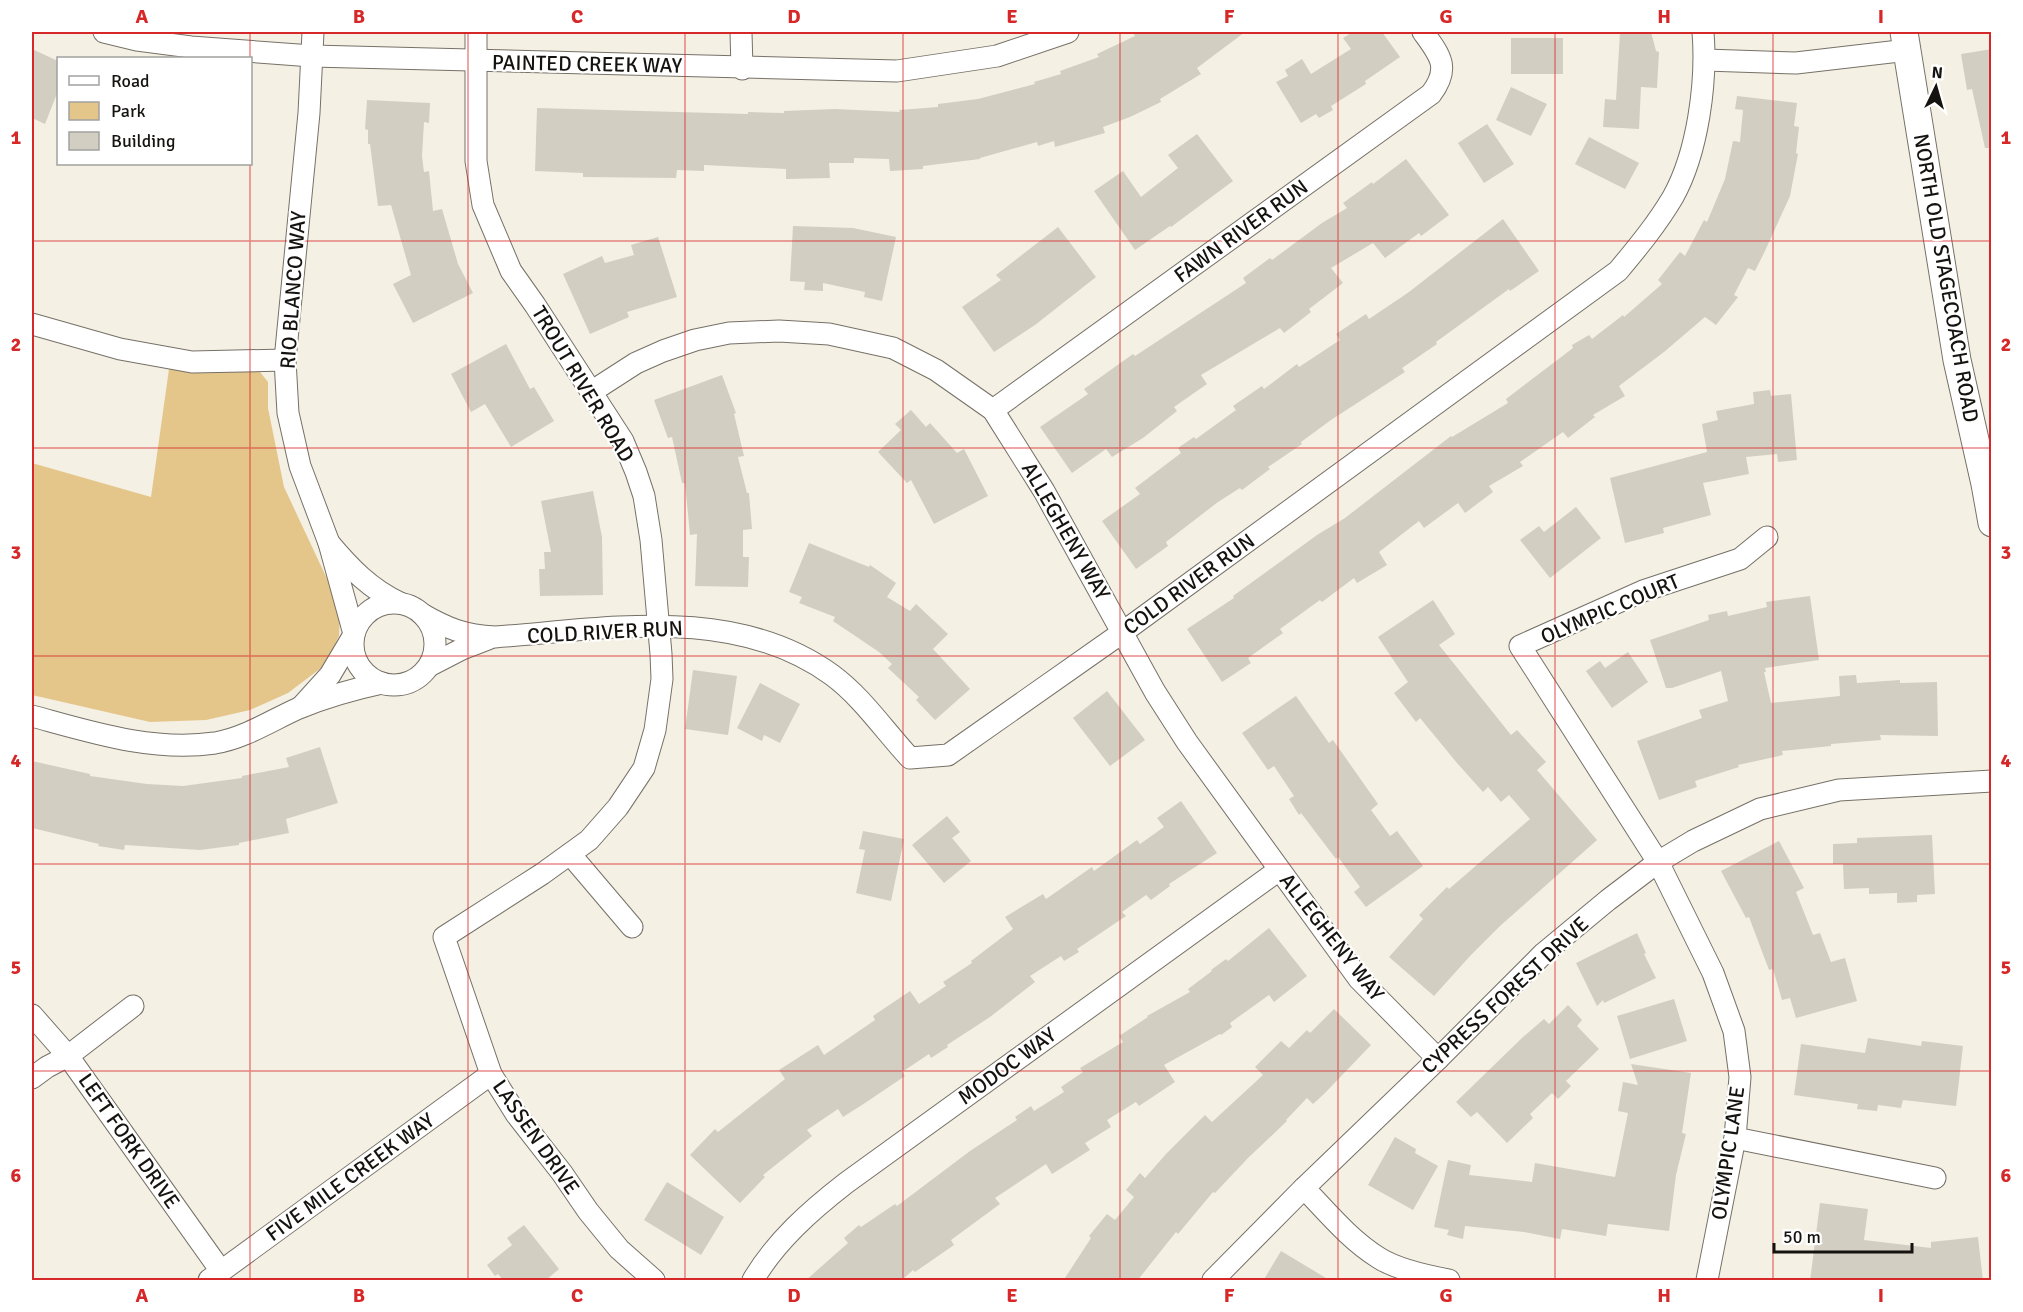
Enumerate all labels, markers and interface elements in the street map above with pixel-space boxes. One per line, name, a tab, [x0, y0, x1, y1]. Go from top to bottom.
text: A	[136, 4, 149, 29]
text: B	[353, 4, 365, 29]
text: C	[571, 4, 583, 29]
text: D	[787, 4, 801, 29]
text: E	[1006, 4, 1018, 29]
text: F	[1224, 4, 1235, 29]
text: G	[1439, 4, 1453, 29]
text: H	[1657, 4, 1671, 29]
text: I	[1878, 4, 1884, 29]
street label: PAINTED CREEK WAY	[492, 49, 683, 79]
legend	[57, 57, 252, 165]
north arrow	[1906, 57, 1966, 117]
text: N	[1931, 63, 1944, 84]
text: Road	[111, 70, 150, 92]
text: Park	[111, 100, 146, 122]
text: 1	[11, 125, 22, 150]
text: 1	[2001, 125, 2012, 150]
text: Building	[111, 130, 175, 152]
street label: NORTH OLD STAGECOACH ROAD	[1908, 132, 1984, 424]
street label: FAWN RIVER RUN	[1169, 174, 1313, 288]
street label: RIO BLANCO WAY	[275, 210, 312, 370]
street label: TROUT RIVER ROAD	[526, 301, 640, 467]
text: 2	[11, 332, 21, 357]
text: 2	[2001, 332, 2011, 357]
street label: ALLEGHENY WAY	[1016, 458, 1116, 605]
street label: COLD RIVER RUN	[1118, 528, 1260, 640]
text: 3	[11, 540, 21, 565]
text: 3	[2001, 540, 2011, 565]
street label: OLYMPIC COURT	[1537, 568, 1684, 650]
street label: COLD RIVER RUN	[526, 615, 684, 649]
text: 4	[11, 748, 22, 773]
text: 4	[2001, 748, 2012, 773]
street label: ALLEGHENY WAY	[1274, 868, 1390, 1006]
street label: CYPRESS FOREST DRIVE	[1416, 911, 1594, 1079]
text: 5	[11, 955, 21, 980]
text: 5	[2001, 955, 2011, 980]
street label: MODOC WAY	[953, 1021, 1062, 1110]
street label: LEFT FORK DRIVE	[73, 1068, 185, 1214]
street label: LASSEN DRIVE	[487, 1075, 585, 1199]
street label: OLYMPIC LANE	[1706, 1084, 1750, 1222]
street label: FIVE MILE CREEK WAY	[261, 1107, 440, 1247]
text: 6	[11, 1163, 22, 1188]
text: 6	[2001, 1163, 2012, 1188]
scale bar	[1774, 1216, 1912, 1254]
text: 50 m	[1783, 1226, 1821, 1248]
text: A	[136, 1283, 149, 1308]
text: B	[353, 1283, 365, 1308]
text: C	[571, 1283, 583, 1308]
text: D	[787, 1283, 801, 1308]
text: E	[1006, 1283, 1018, 1308]
text: F	[1224, 1283, 1235, 1308]
text: G	[1439, 1283, 1453, 1308]
text: H	[1657, 1283, 1671, 1308]
text: I	[1878, 1283, 1884, 1308]

